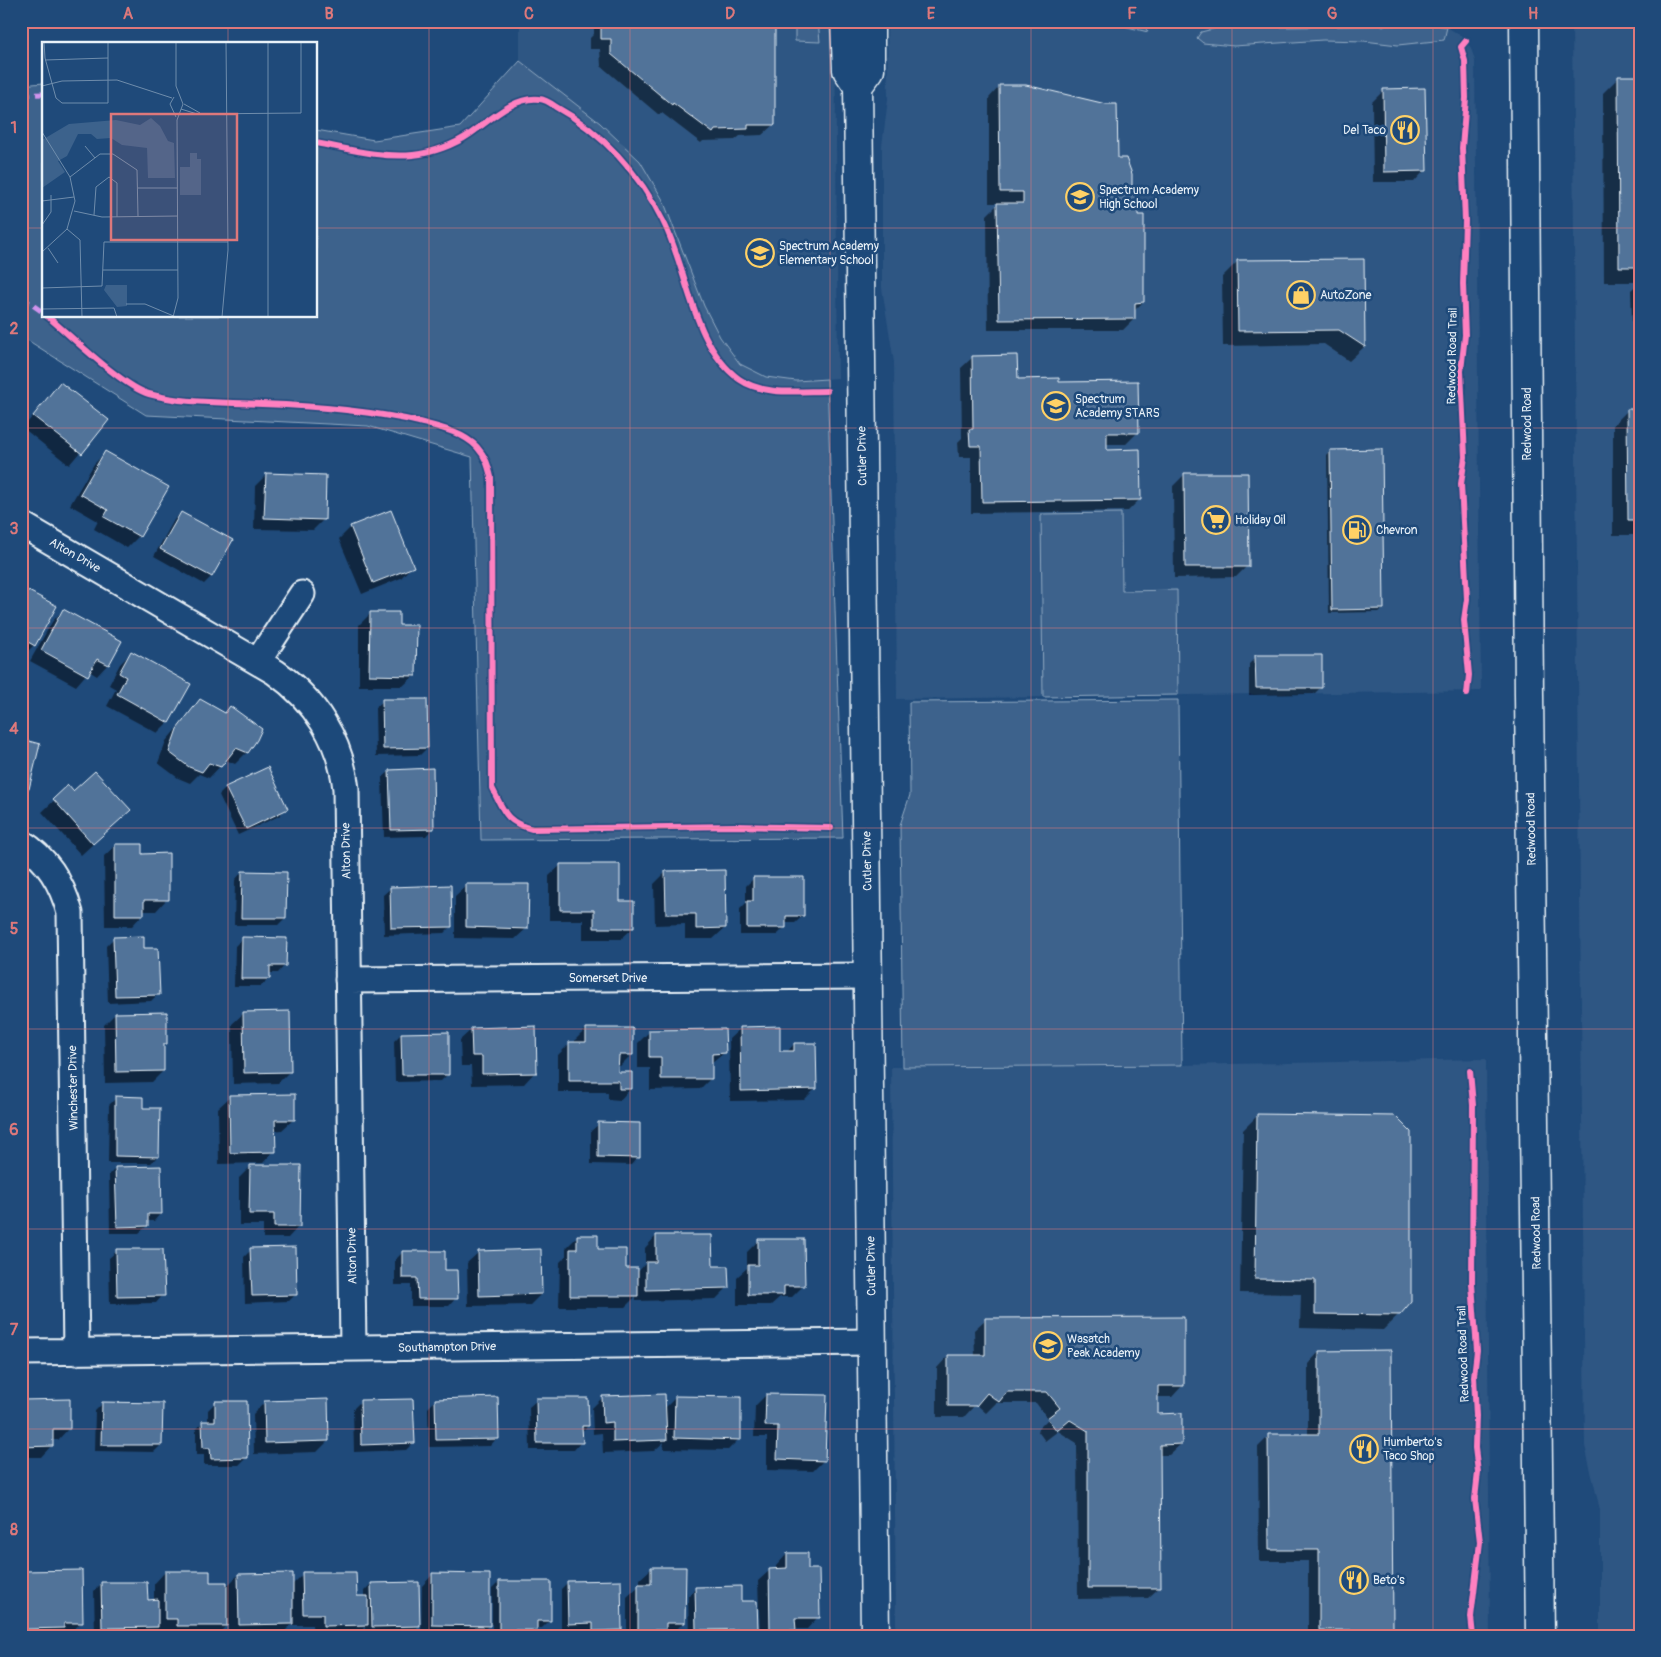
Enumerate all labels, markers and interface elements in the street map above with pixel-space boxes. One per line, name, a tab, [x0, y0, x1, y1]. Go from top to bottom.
text: A	[123, 4, 134, 24]
text: B	[324, 4, 334, 24]
text: C	[524, 4, 534, 24]
text: D	[725, 4, 735, 24]
text: E	[927, 4, 936, 24]
text: F	[1127, 4, 1137, 24]
text: G	[1327, 4, 1338, 24]
text: H	[1528, 4, 1538, 24]
inset map	[42, 42, 318, 318]
restaurant icon: Del Taco	[1390, 115, 1420, 145]
text: 1	[11, 118, 17, 138]
place label: Del Taco	[1343, 123, 1387, 138]
school or university icon: Spectrum Academy High School	[1065, 182, 1095, 212]
place label: Spectrum Academy High School	[1099, 183, 1199, 212]
school or university icon: Spectrum Academy Elementary School	[745, 238, 775, 268]
place label: Spectrum Academy Elementary School	[779, 239, 879, 268]
shop icon: AutoZone	[1286, 280, 1316, 310]
place label: AutoZone	[1320, 288, 1371, 303]
street label: Redwood Road Trail	[1444, 307, 1461, 405]
text: 2	[10, 319, 19, 339]
street label: Redwood Road	[1520, 387, 1535, 461]
school or university icon: Spectrum Academy STARS	[1041, 391, 1071, 421]
place label: Spectrum Academy STARS	[1075, 392, 1160, 421]
street label: Cutler Drive	[854, 426, 871, 486]
supermarket icon: Holiday Oil	[1201, 505, 1231, 535]
place label: Holiday Oil	[1235, 513, 1286, 528]
fuel station icon: Chevron	[1342, 515, 1372, 545]
text: 3	[10, 519, 19, 539]
place label: Chevron	[1376, 523, 1418, 538]
street label: Alton Drive	[46, 535, 103, 576]
text: 4	[9, 719, 19, 739]
street label: Redwood Road	[1523, 792, 1540, 866]
street label: Alton Drive	[339, 822, 354, 880]
street label: Cutler Drive	[859, 831, 876, 891]
text: 5	[10, 919, 19, 939]
street label: Somerset Drive	[569, 971, 647, 986]
street label: Winchester Drive	[65, 1045, 82, 1131]
text: 6	[9, 1120, 19, 1140]
street label: Redwood Road	[1528, 1196, 1545, 1270]
street label: Alton Drive	[345, 1227, 360, 1285]
street label: Cutler Drive	[863, 1236, 880, 1296]
street label: Redwood Road Trail	[1454, 1305, 1473, 1403]
text: 7	[10, 1320, 19, 1340]
school or university icon: Wasatch Peak Academy	[1033, 1331, 1063, 1361]
place label: Wasatch Peak Academy	[1067, 1332, 1140, 1361]
street label: Southampton Drive	[398, 1339, 496, 1356]
restaurant icon: Humberto's Taco Shop	[1349, 1434, 1379, 1464]
place label: Humberto's Taco Shop	[1383, 1435, 1443, 1464]
text: 8	[10, 1520, 18, 1540]
restaurant icon: Beto's	[1339, 1565, 1369, 1595]
place label: Beto's	[1373, 1573, 1405, 1588]

